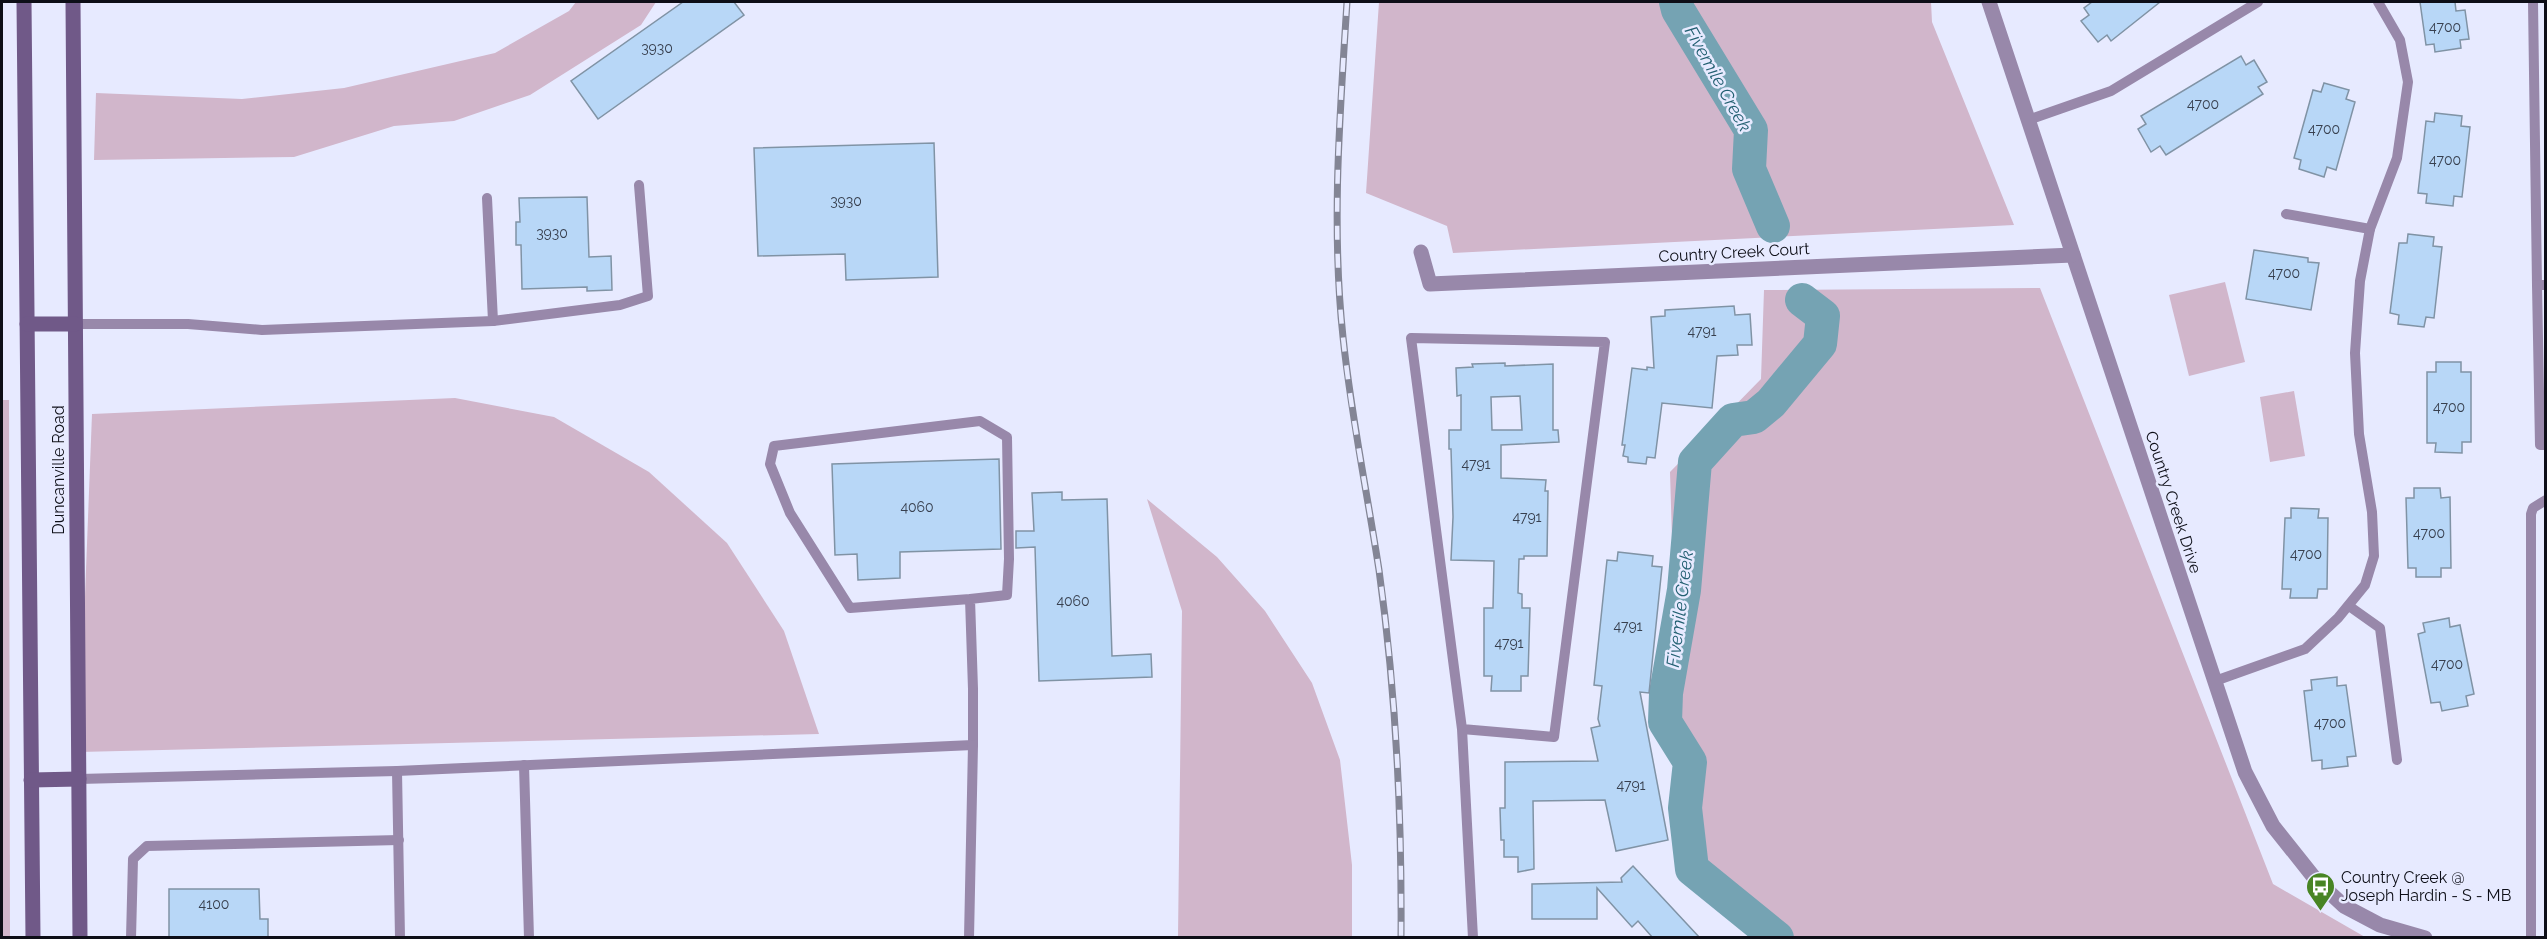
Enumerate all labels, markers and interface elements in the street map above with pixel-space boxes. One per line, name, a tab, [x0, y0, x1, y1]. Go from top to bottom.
house number: 4700	[2429, 19, 2461, 35]
water label: Fivemile Creek	[1681, 22, 1756, 135]
house number: 3930	[641, 40, 673, 56]
house number: 4700	[2187, 96, 2219, 112]
house number: 4700	[2308, 121, 2340, 137]
house number: 4700	[2429, 152, 2461, 168]
house number: 3930	[830, 193, 862, 209]
house number: 3930	[536, 225, 568, 241]
street label: Country Creek Court	[1658, 239, 1811, 266]
house number: 4700	[2268, 265, 2300, 281]
house number: 4791	[1687, 323, 1717, 339]
house number: 4700	[2433, 399, 2465, 415]
street label: Duncanville Road	[49, 405, 68, 535]
street label: Country Creek Drive	[2142, 429, 2205, 576]
house number: 4791	[1461, 456, 1491, 472]
house number: 4060	[900, 499, 934, 515]
house number: 4791	[1512, 509, 1542, 525]
house number: 4700	[2413, 525, 2445, 541]
house number: 4700	[2290, 546, 2322, 562]
water label: Fivemile Creek	[1662, 549, 1697, 668]
house number: 4060	[1056, 593, 1090, 609]
house number: 4791	[1613, 618, 1643, 634]
house number: 4791	[1494, 635, 1524, 651]
house number: 4700	[2431, 656, 2463, 672]
house number: 4700	[2314, 715, 2346, 731]
house number: 4791	[1616, 777, 1646, 793]
place label: Country Creek @ Joseph Hardin - S - MB	[2341, 868, 2511, 905]
bus stop icon: Country Creek @ Joseph Hardin - S - MB	[2304, 870, 2336, 912]
house number: 4100	[199, 896, 229, 912]

